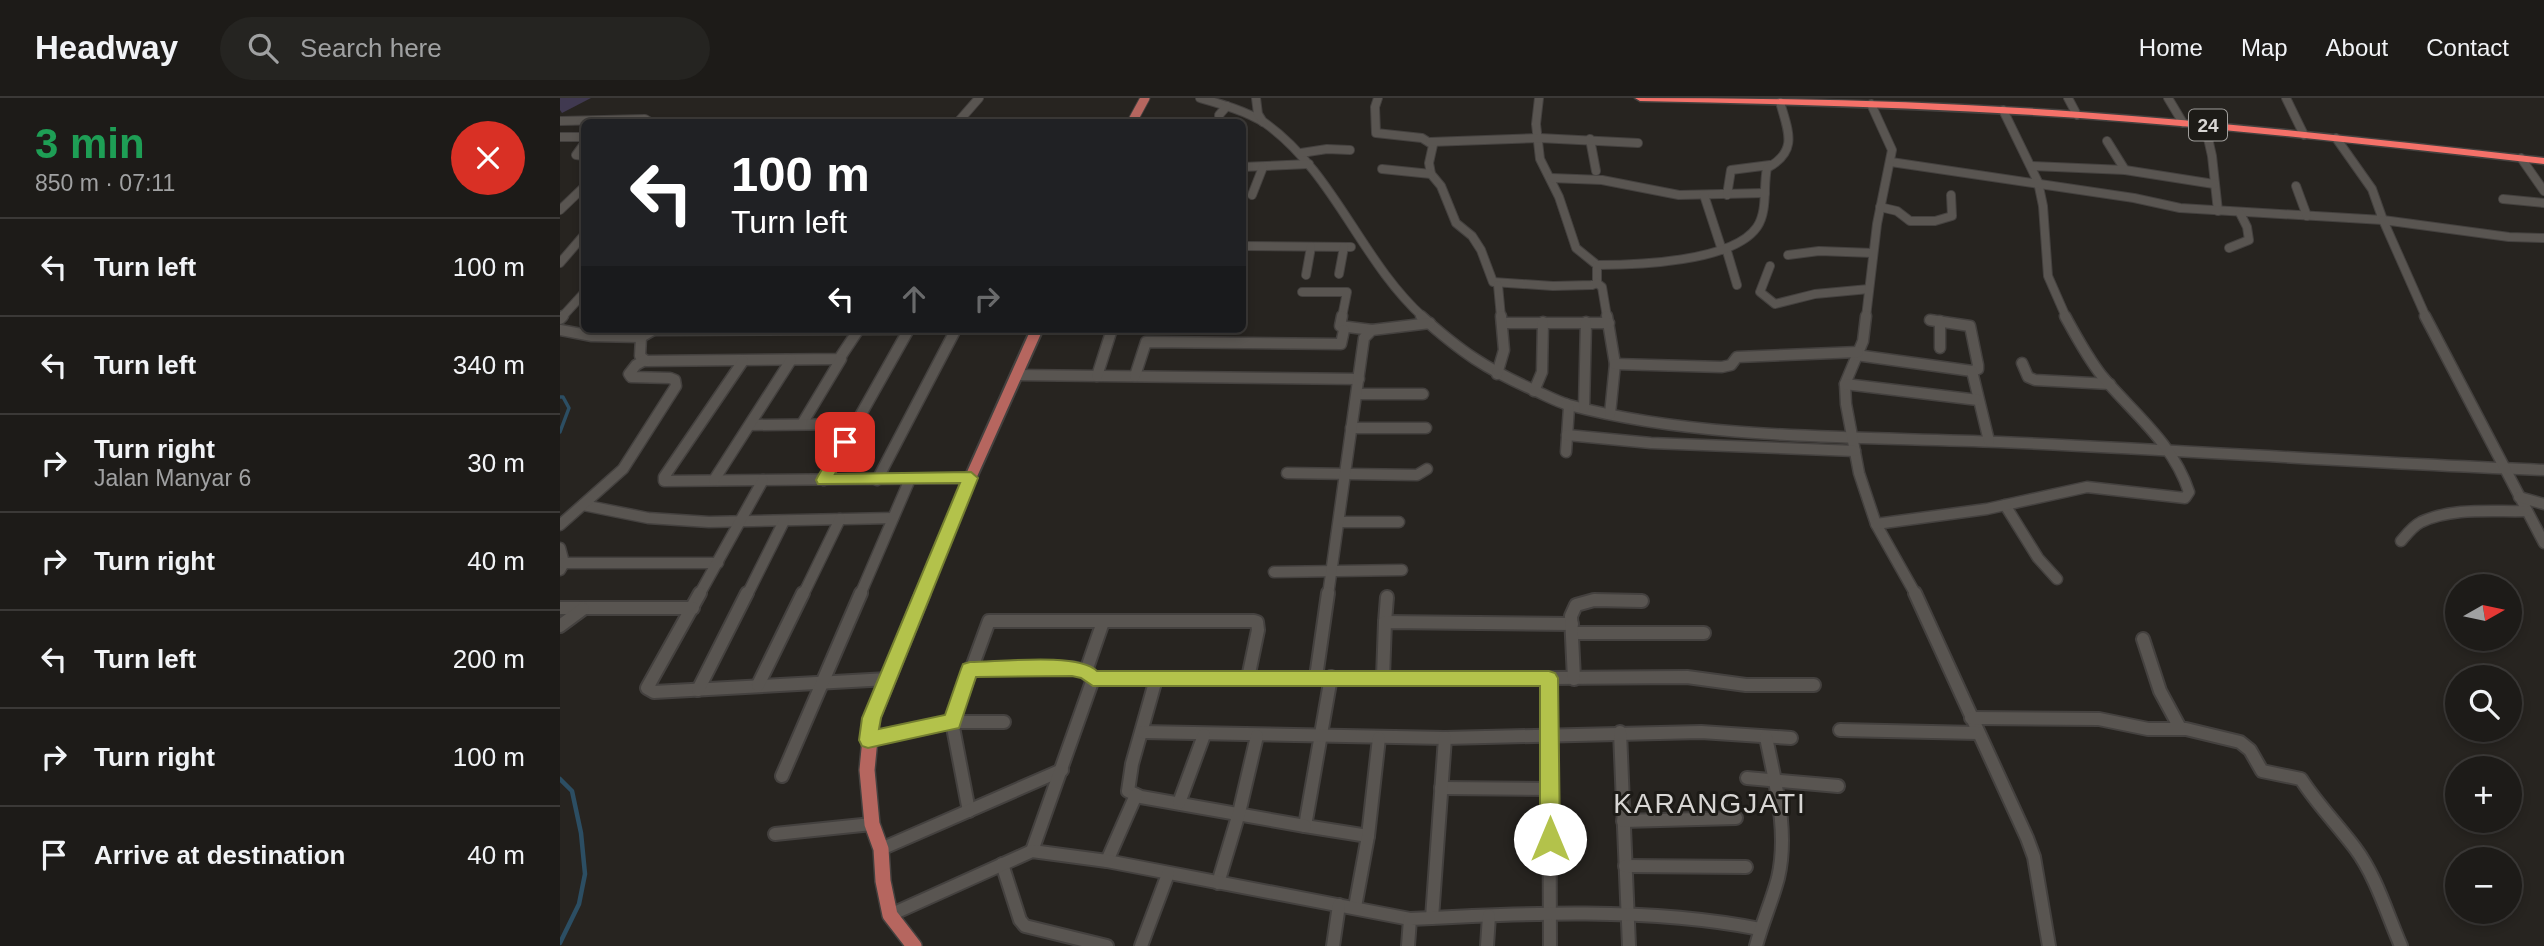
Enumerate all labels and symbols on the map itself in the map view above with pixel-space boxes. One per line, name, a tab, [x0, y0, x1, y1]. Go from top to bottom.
road number: 24	[2189, 110, 2227, 140]
pin	[815, 412, 875, 472]
north arrow	[2445, 574, 2522, 651]
district label: KARANGJATI	[1613, 788, 1807, 819]
position arrow	[1513, 802, 1587, 876]

